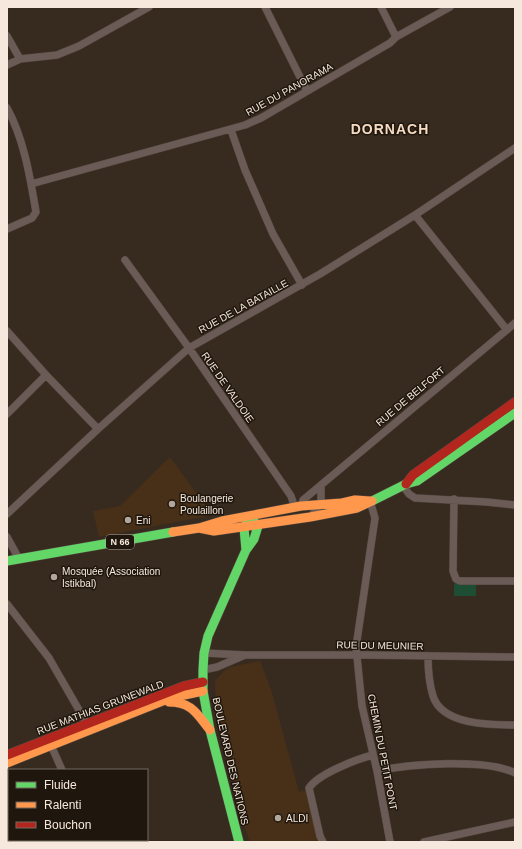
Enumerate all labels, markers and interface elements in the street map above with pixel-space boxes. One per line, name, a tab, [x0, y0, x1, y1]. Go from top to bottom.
street label: RUE DU PANORAMA	[244, 61, 335, 118]
district label: DORNACH	[351, 121, 429, 137]
street label: RUE DE LA BATAILLE	[197, 277, 290, 336]
street label: RUE DE VALDOIE	[199, 350, 256, 425]
street label: RUE DE BELFORT	[374, 364, 447, 428]
place label: Boulangerie Poulaillon	[180, 493, 234, 516]
marker: Boulangerie Poulaillon	[167, 499, 177, 509]
marker: Eni	[123, 515, 133, 525]
place label: Eni	[136, 515, 150, 526]
road number: N 66	[106, 535, 134, 549]
place label: Mosquée (Association Istikbal)	[62, 566, 160, 589]
marker: Mosquée (Association Istikbal)	[49, 572, 59, 582]
street label: RUE DU MEUNIER	[336, 639, 424, 652]
street label: RUE MATHIAS GRUNEWALD	[35, 678, 165, 737]
street label: CHEMIN DU PETIT PONT	[366, 693, 399, 811]
street label: BOULEVARD DES NATIONS	[210, 696, 251, 826]
legend	[8, 769, 148, 841]
text: Fluide	[44, 778, 77, 792]
text: Ralenti	[44, 798, 81, 812]
marker: ALDI	[273, 813, 283, 823]
place label: ALDI	[286, 813, 308, 824]
text: Bouchon	[44, 818, 91, 832]

